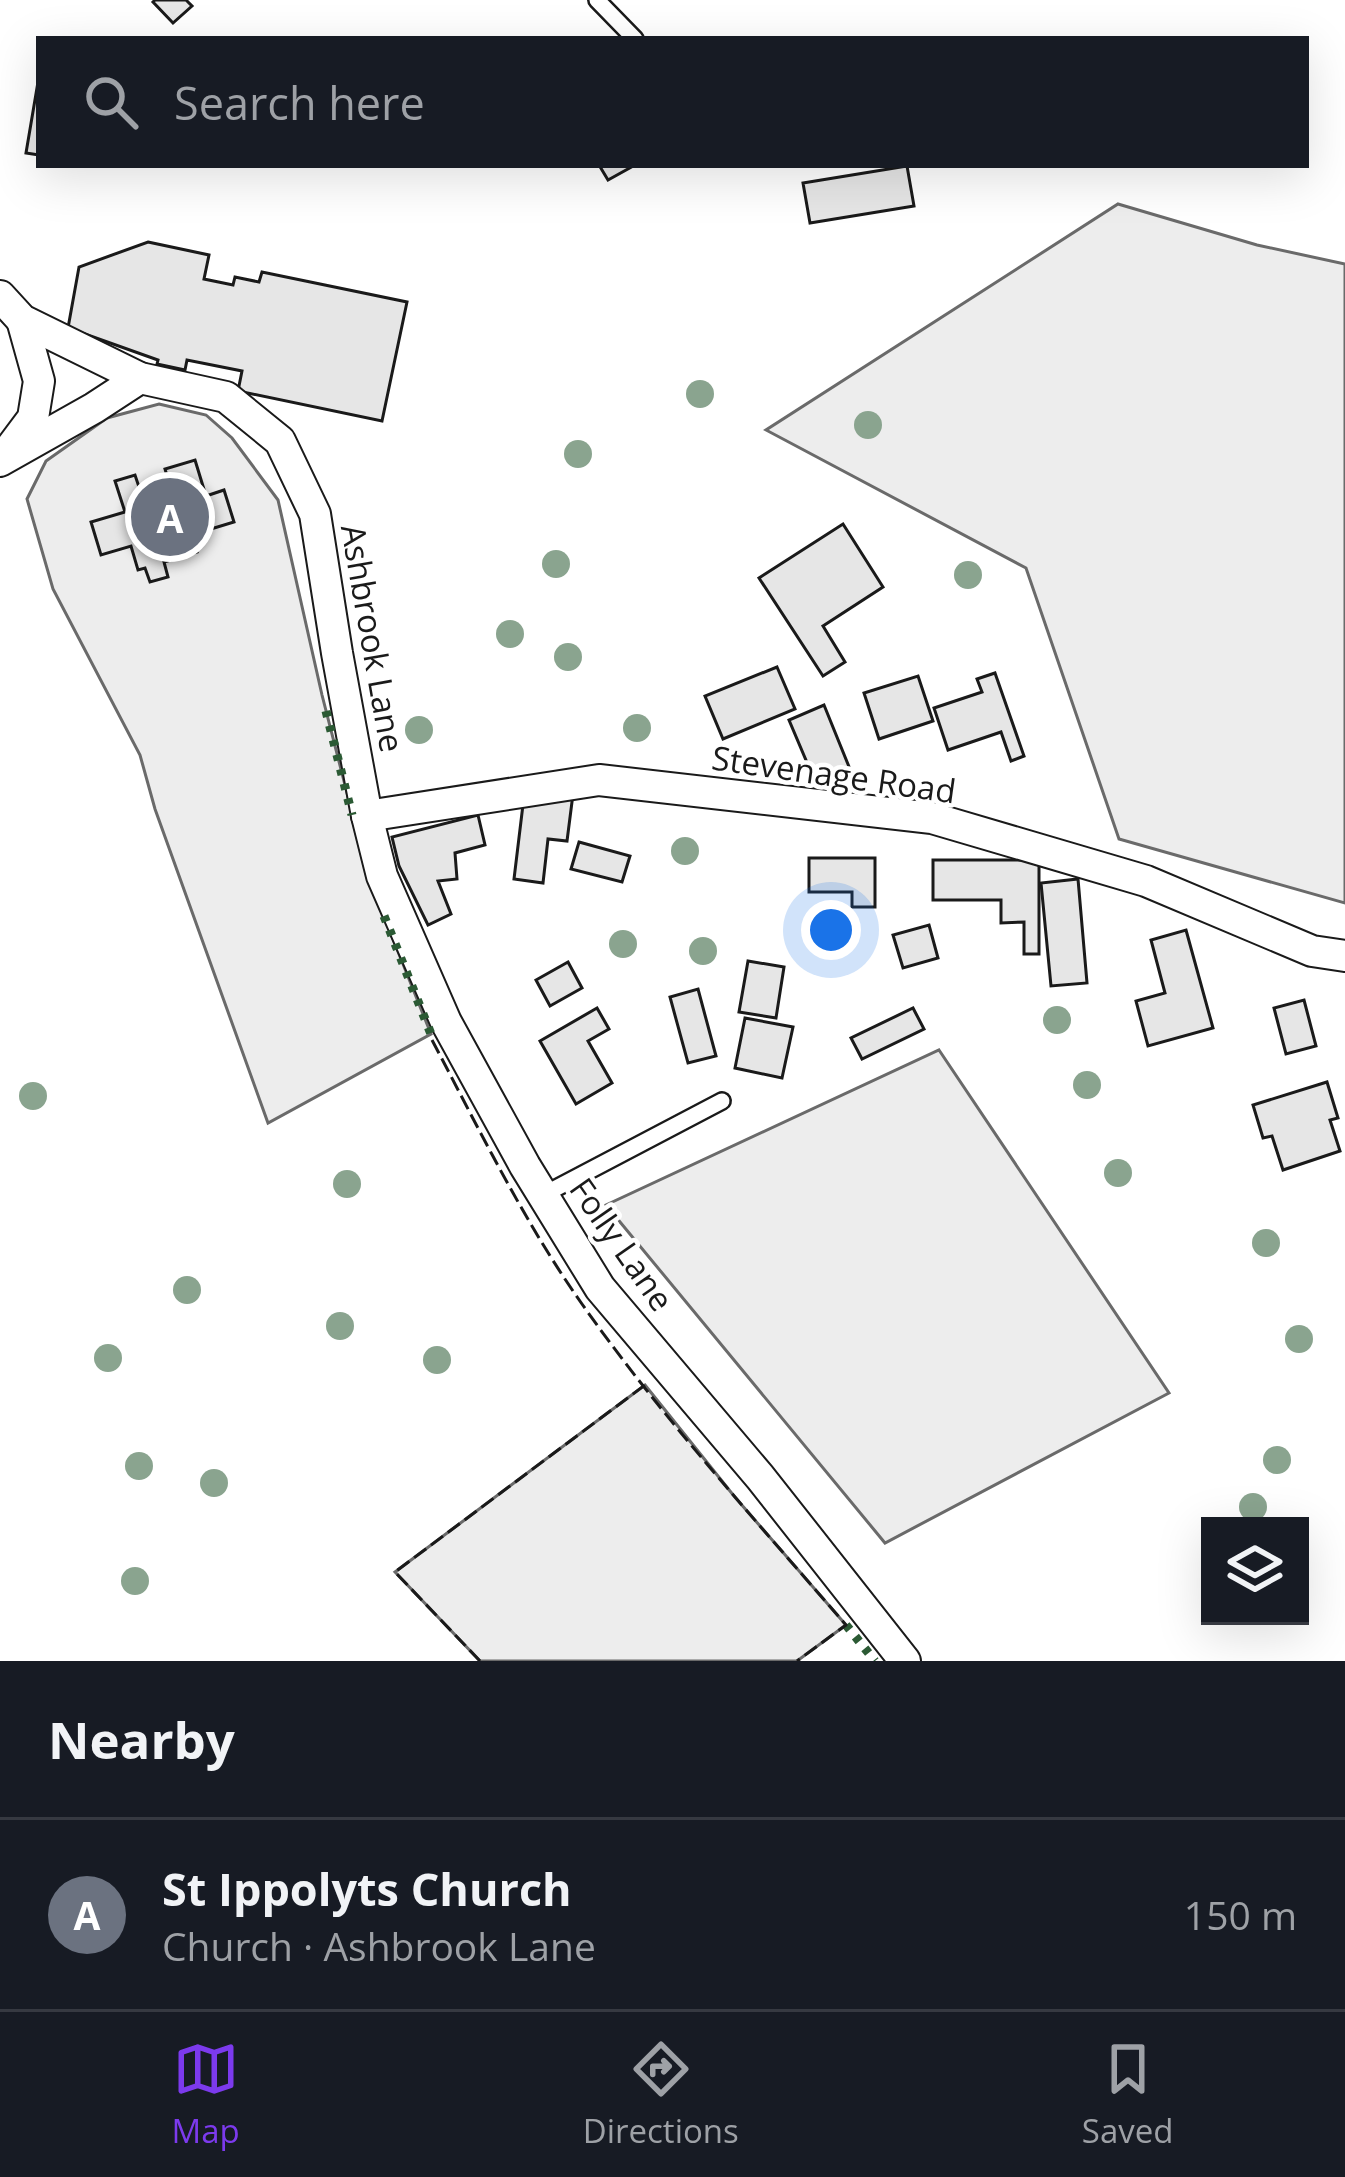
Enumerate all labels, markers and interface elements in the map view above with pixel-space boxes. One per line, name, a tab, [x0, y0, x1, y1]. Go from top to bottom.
search box	[36, 36, 1309, 168]
icon: search	[78, 69, 144, 135]
text: Search here	[174, 72, 425, 133]
pin: A	[131, 472, 209, 562]
street label: Ashbrook Lane	[331, 521, 415, 755]
street label: Stevenage Road	[709, 735, 959, 813]
your location	[801, 900, 861, 960]
street label: Folly Lane	[560, 1168, 684, 1320]
map controls	[1201, 1517, 1309, 1625]
button: layers	[1201, 1517, 1309, 1625]
text: Nearby	[48, 1704, 235, 1774]
text: St Ippolyts Church	[162, 1858, 572, 1919]
text: A	[74, 1888, 100, 1941]
text: 150 m	[1184, 1888, 1297, 1941]
text: Church · Ashbrook Lane	[162, 1919, 596, 1972]
tab: Map	[172, 2036, 240, 2153]
tab: Directions	[583, 2036, 739, 2153]
tab: Saved	[1082, 2036, 1173, 2153]

